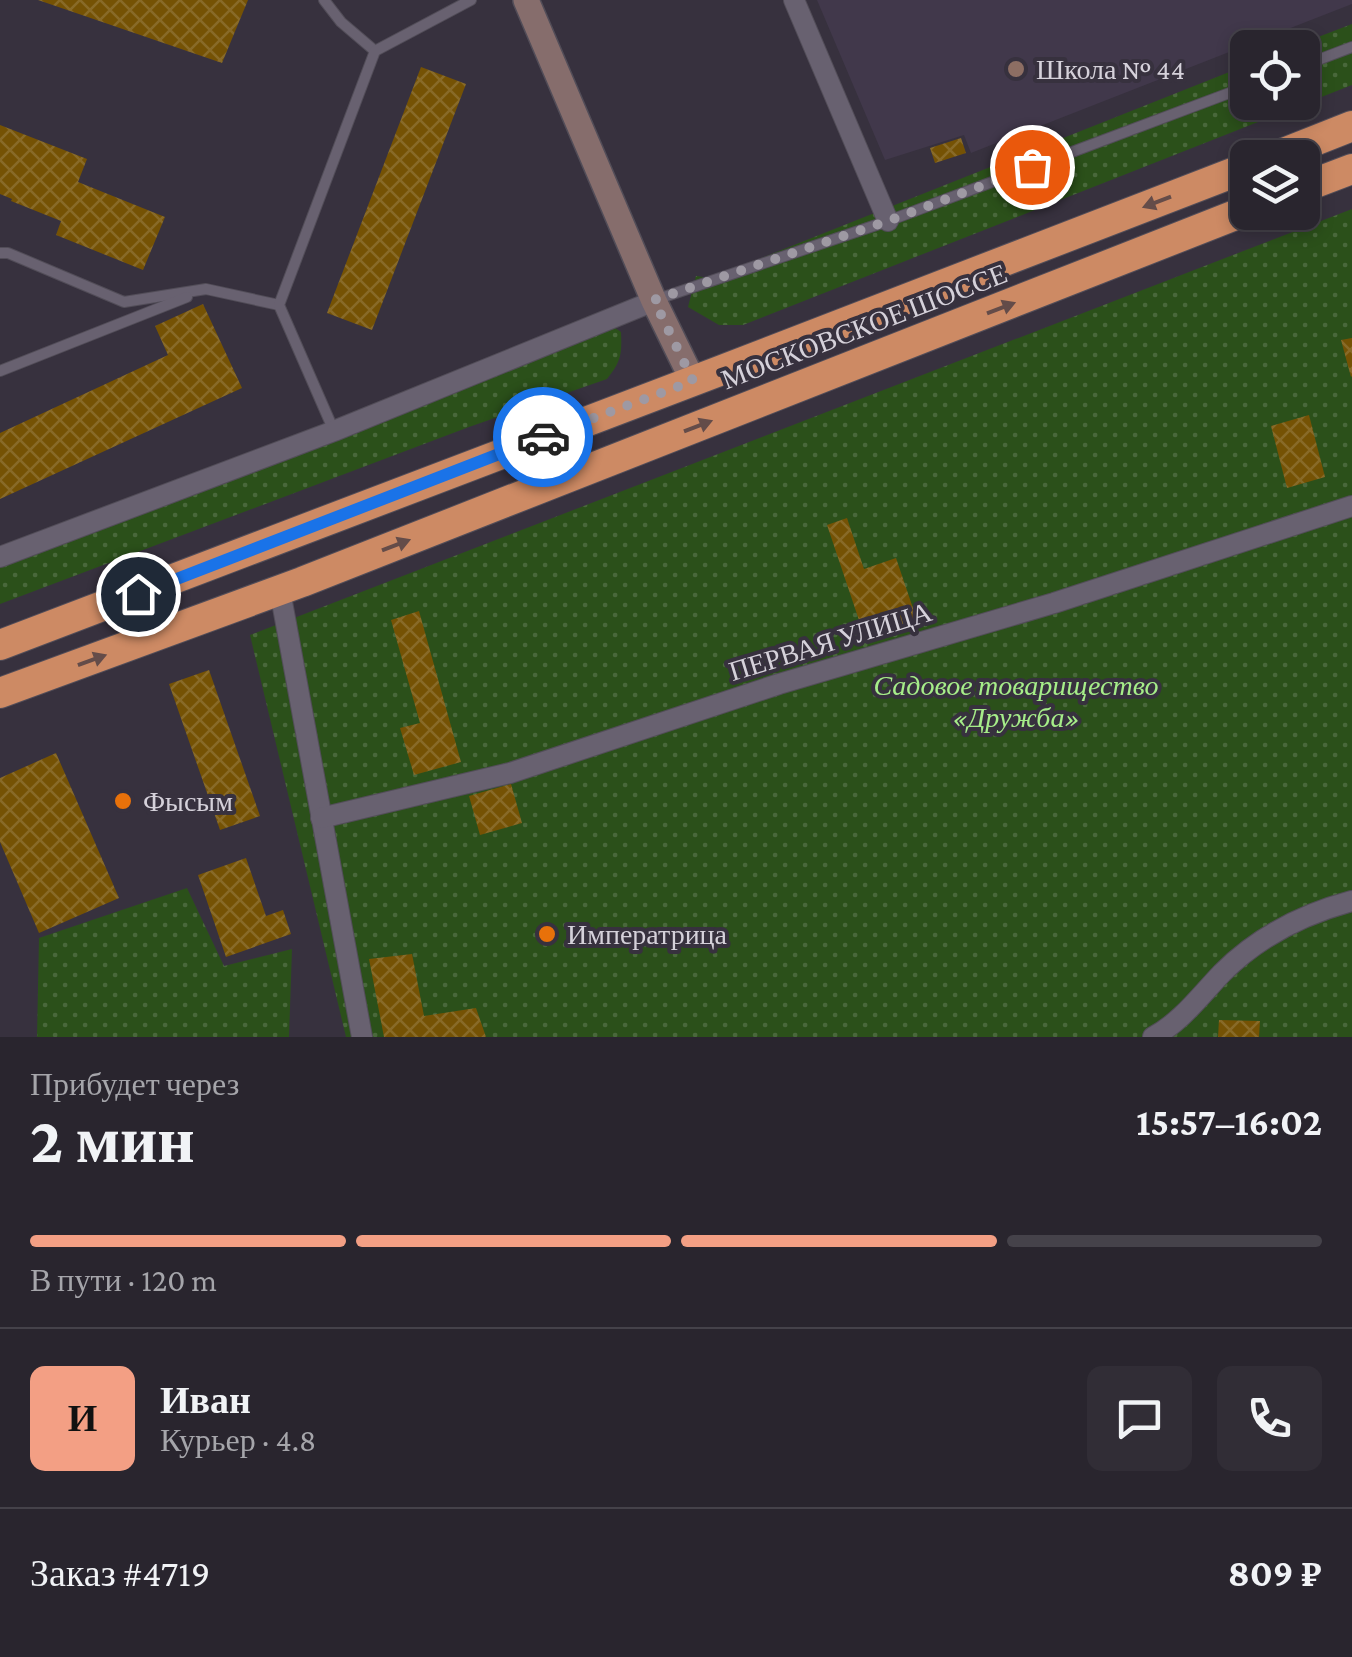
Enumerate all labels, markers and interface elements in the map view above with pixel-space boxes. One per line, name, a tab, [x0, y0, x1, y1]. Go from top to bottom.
map controls	[1230, 30, 1320, 230]
button: locate	[1230, 30, 1320, 120]
place label: Школа № 44	[1036, 54, 1185, 85]
marker: Школа № 44	[1005, 58, 1027, 80]
pin	[990, 125, 1075, 210]
icon: bag	[1005, 140, 1060, 195]
button: layers	[1230, 140, 1320, 230]
one-way arrow	[1141, 194, 1171, 210]
street label: МОСКОВСКОЕ ШОССЕ	[717, 258, 1011, 395]
one-way arrow	[986, 299, 1016, 315]
courier	[493, 387, 593, 487]
icon: car	[516, 410, 571, 465]
one-way arrow	[684, 418, 714, 434]
one-way arrow	[381, 537, 411, 553]
pin	[96, 552, 181, 637]
icon: home	[111, 567, 166, 622]
street label: ПЕРВАЯ УЛИЦА	[725, 596, 936, 687]
one-way arrow	[77, 652, 107, 667]
park label: Садовое товарищество «Дружба»	[873, 670, 1159, 733]
place label: Фысым	[143, 786, 233, 817]
marker: Фысым	[112, 790, 134, 812]
place label: Императрица	[567, 919, 728, 950]
marker: Императрица	[536, 923, 558, 945]
text: Прибудет через	[30, 1066, 239, 1102]
text: 15:57–16:02	[1136, 1101, 1322, 1143]
text: 2 мин	[30, 1104, 195, 1176]
text: В пути · 120 m	[30, 1262, 217, 1298]
button: chat	[1087, 1366, 1192, 1471]
button: phone	[1217, 1366, 1322, 1471]
text: Иван	[160, 1379, 251, 1421]
text: И	[68, 1397, 97, 1439]
text: Курьер · 4.8	[160, 1422, 316, 1458]
text: Заказ #4719	[30, 1552, 210, 1594]
text: 809 ₽	[1228, 1552, 1322, 1594]

